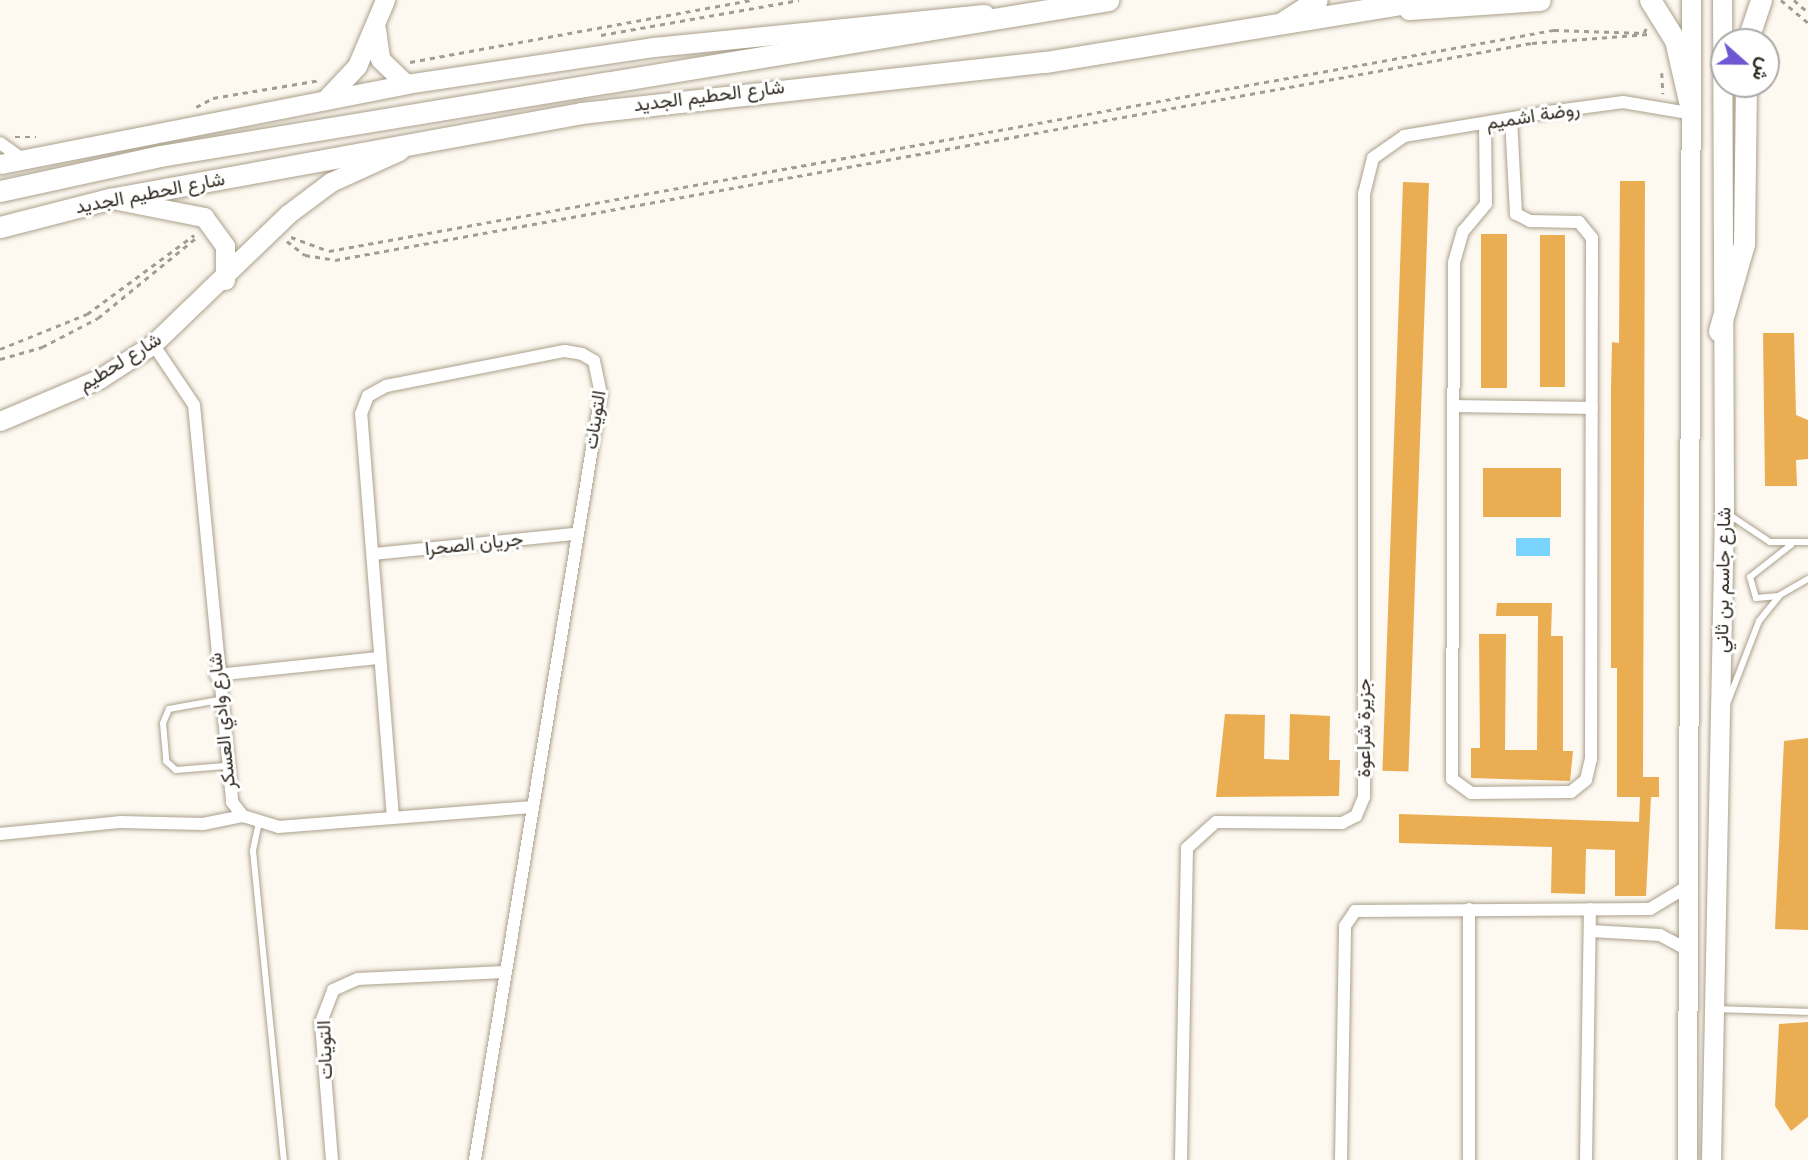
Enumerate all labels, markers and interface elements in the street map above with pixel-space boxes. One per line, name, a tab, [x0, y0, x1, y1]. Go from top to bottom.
north arrow	[1710, 28, 1780, 98]
text: ش	[1747, 54, 1779, 85]
street label: شارع الحطيم الجديد	[632, 75, 786, 117]
street label: روضة اشميم	[1485, 97, 1581, 135]
street label: شارع الحطيم الجديد	[73, 167, 227, 219]
street label: شارع لحطيم	[74, 328, 166, 396]
street label: التوينات	[579, 389, 611, 451]
street label: شارع جاسم بن ثاني	[1710, 507, 1736, 653]
street label: جريان الصحرا	[424, 528, 524, 560]
street label: شارع وادي العسكر	[203, 652, 241, 790]
street label: جزيرة شراعوة	[1353, 679, 1375, 777]
street label: التوينات	[313, 1020, 337, 1080]

